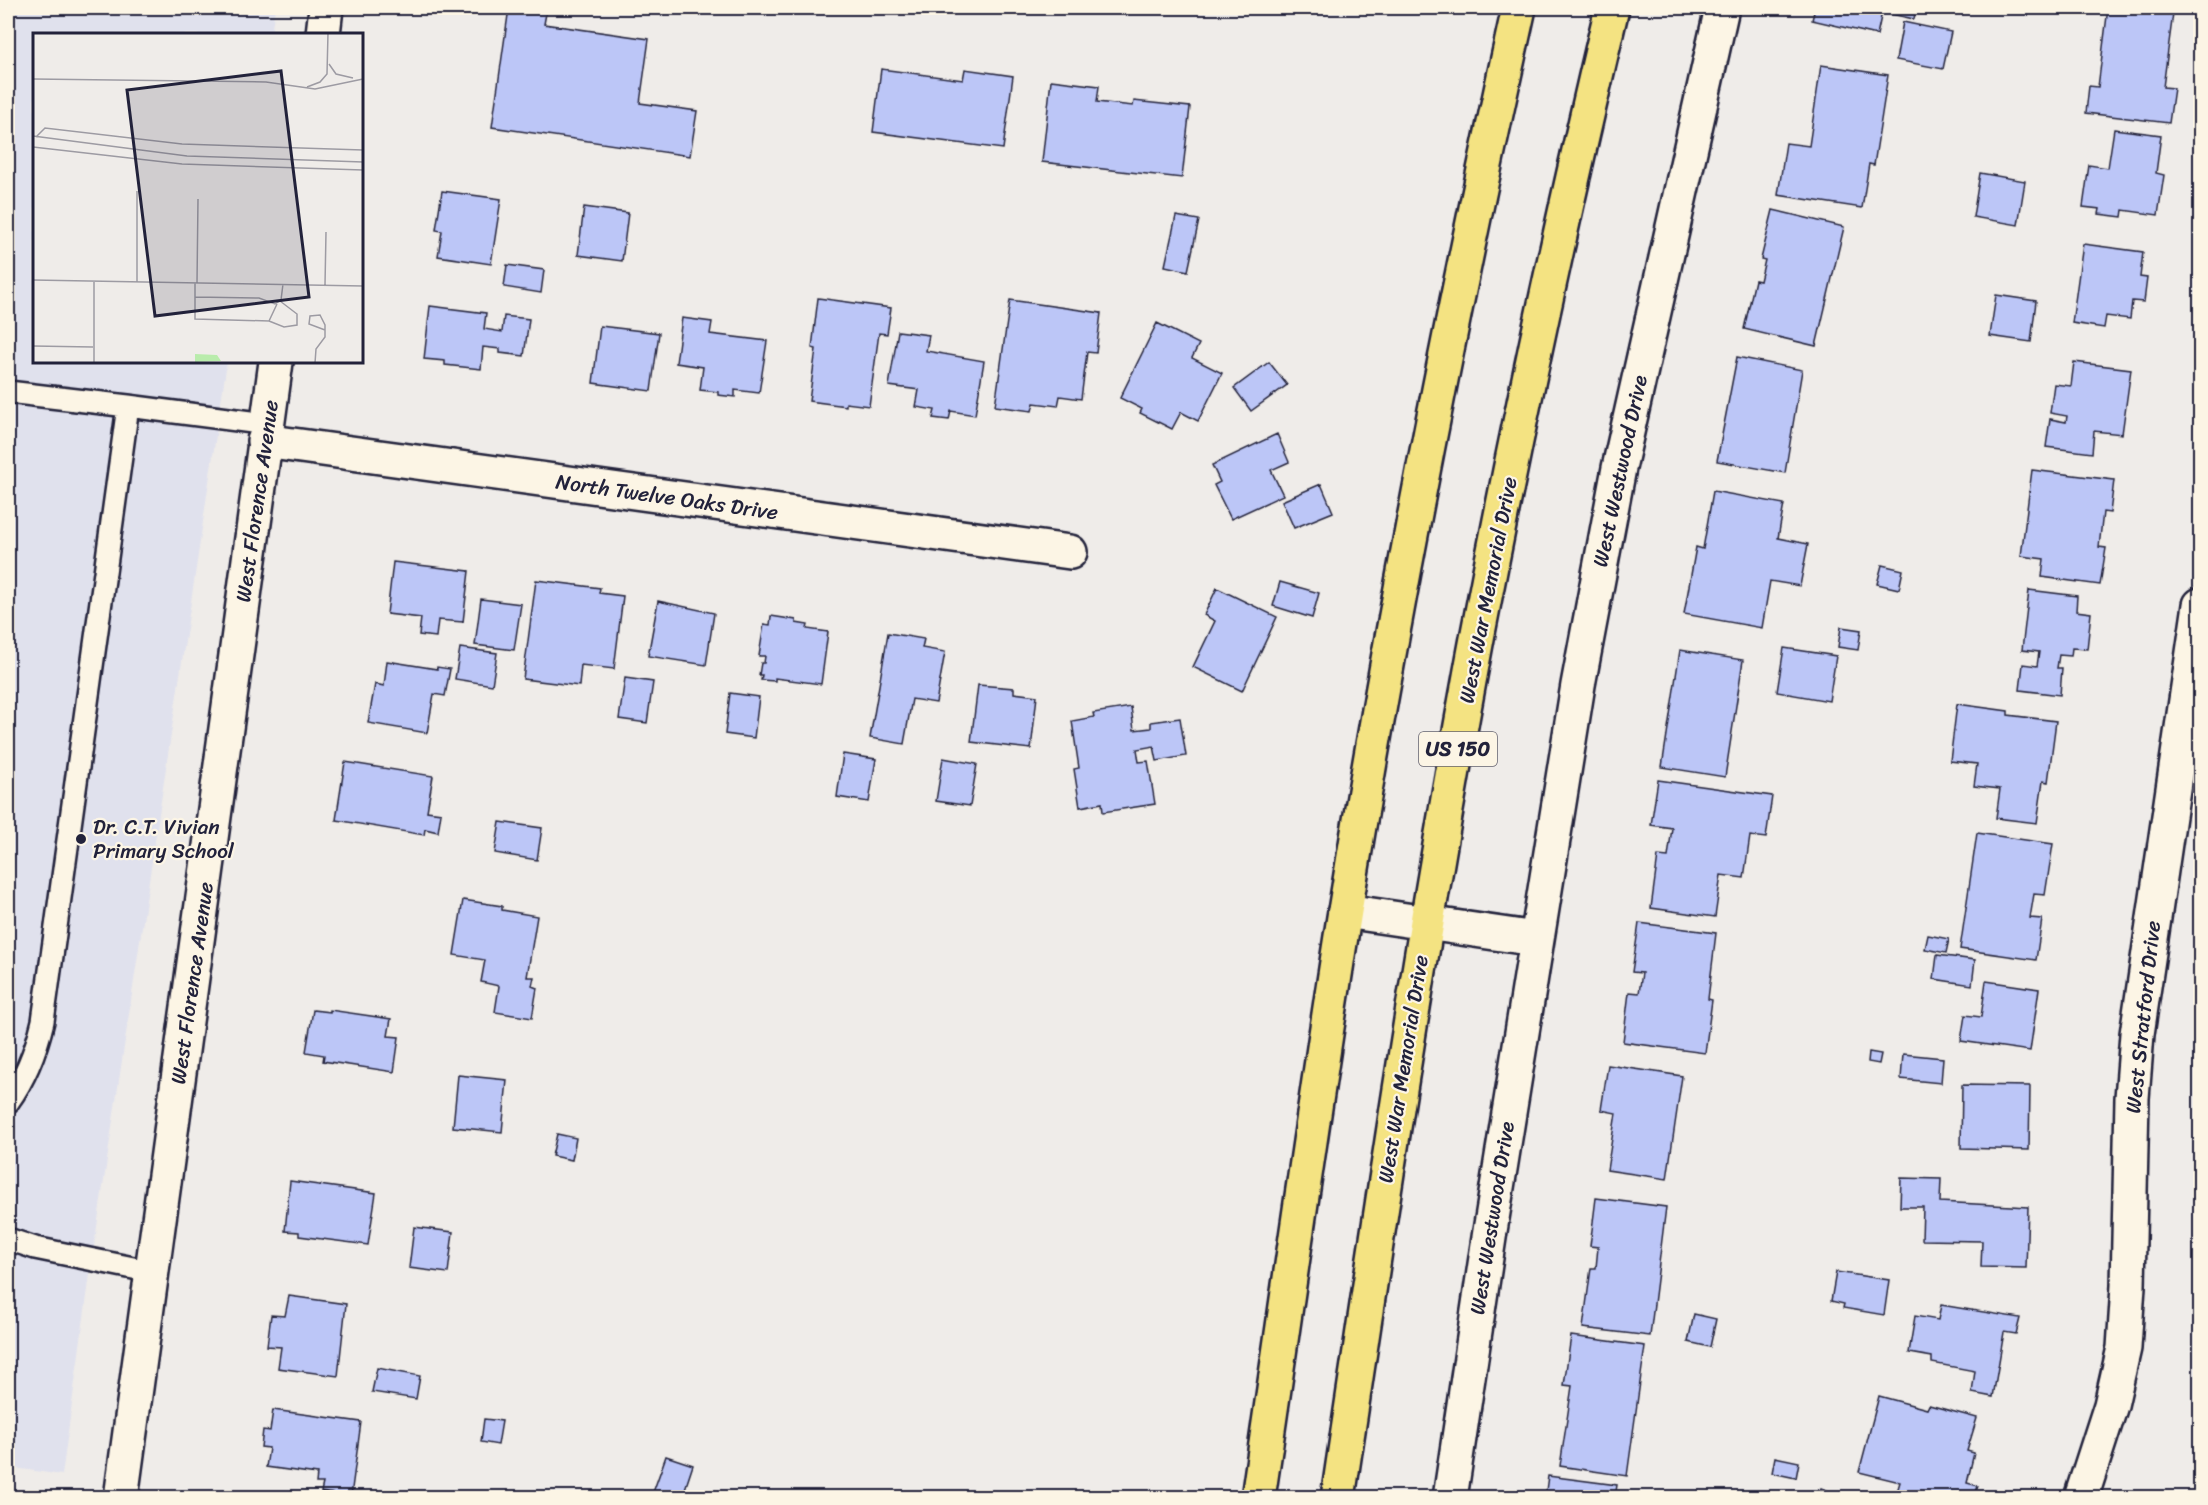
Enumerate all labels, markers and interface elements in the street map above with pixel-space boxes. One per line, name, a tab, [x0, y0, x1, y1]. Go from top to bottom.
inset map	[33, 33, 363, 363]
street label: West Westwood Drive	[1581, 372, 1659, 570]
street label: West Florence Avenue	[224, 397, 290, 605]
street label: North Twelve Oaks Drive	[553, 463, 781, 531]
street label: West War Memorial Drive	[1447, 473, 1529, 707]
road number: US 150	[1419, 732, 1497, 766]
place label: Dr. C.T. Vivian Primary School	[93, 808, 235, 870]
marker: Dr. C.T. Vivian Primary School	[74, 832, 88, 846]
street label: West Florence Avenue	[159, 879, 225, 1087]
street label: West Stratford Drive	[2114, 918, 2172, 1115]
street label: West War Memorial Drive	[1366, 952, 1440, 1186]
street label: West Westwood Drive	[1458, 1119, 1526, 1317]

